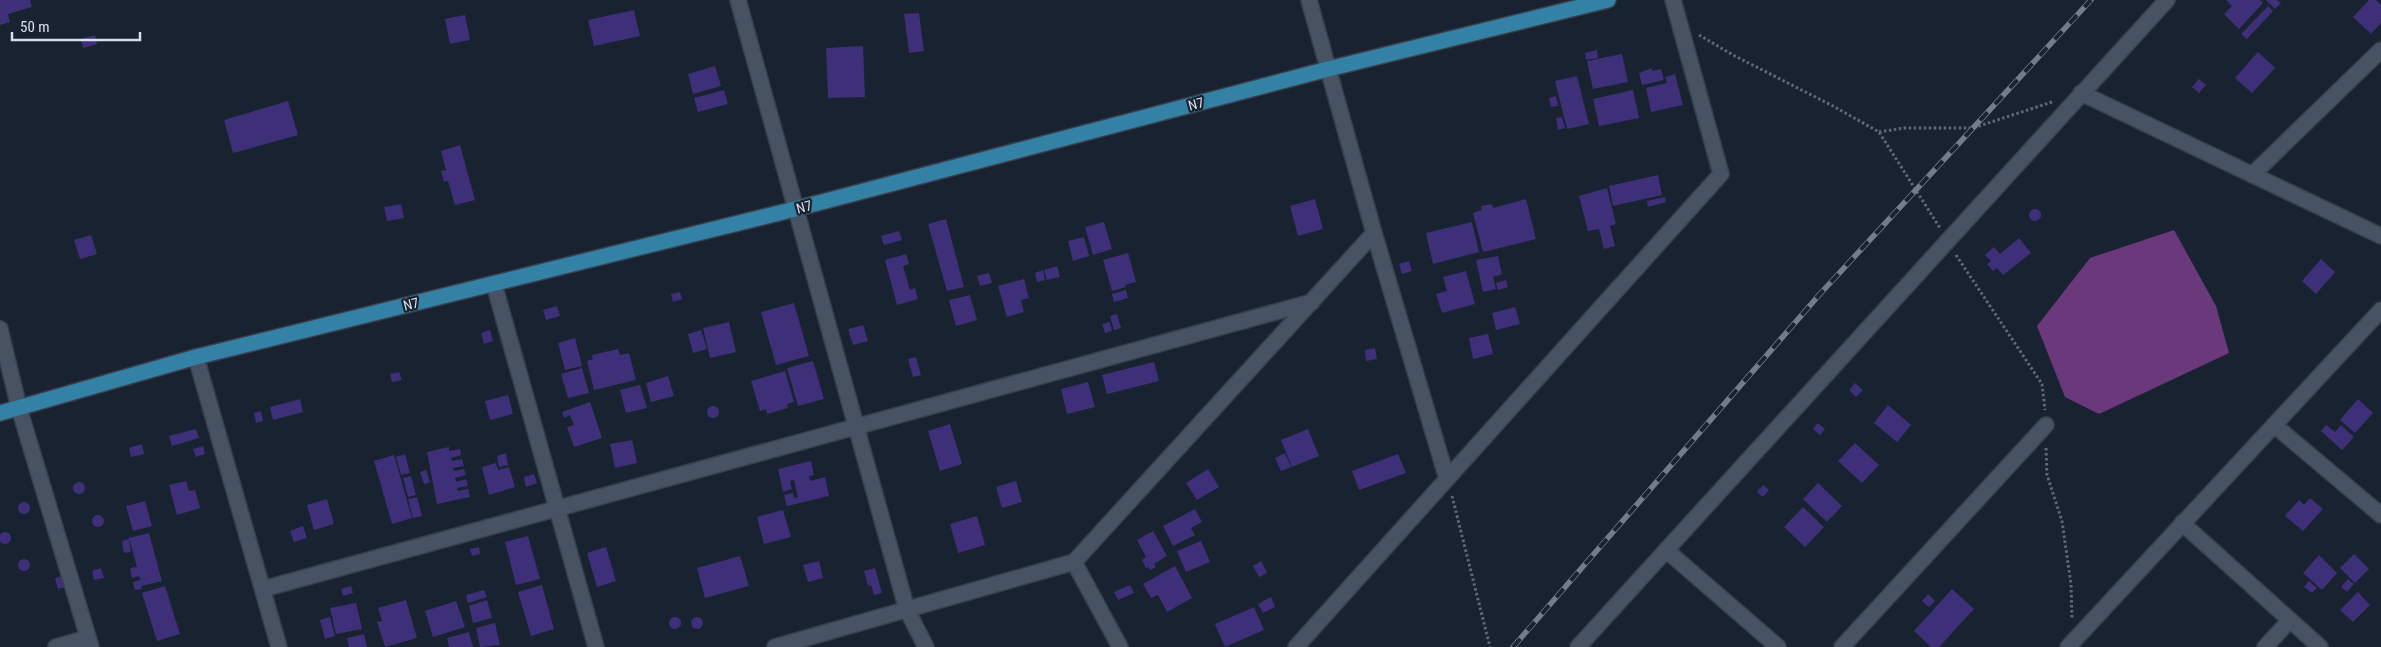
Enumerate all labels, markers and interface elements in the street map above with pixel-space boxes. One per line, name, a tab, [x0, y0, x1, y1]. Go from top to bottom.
scale bar	[12, 10, 140, 42]
text: 50 m	[20, 18, 50, 36]
street label: N7	[1186, 94, 1206, 114]
street label: N7	[794, 197, 814, 217]
street label: N7	[401, 294, 421, 314]

